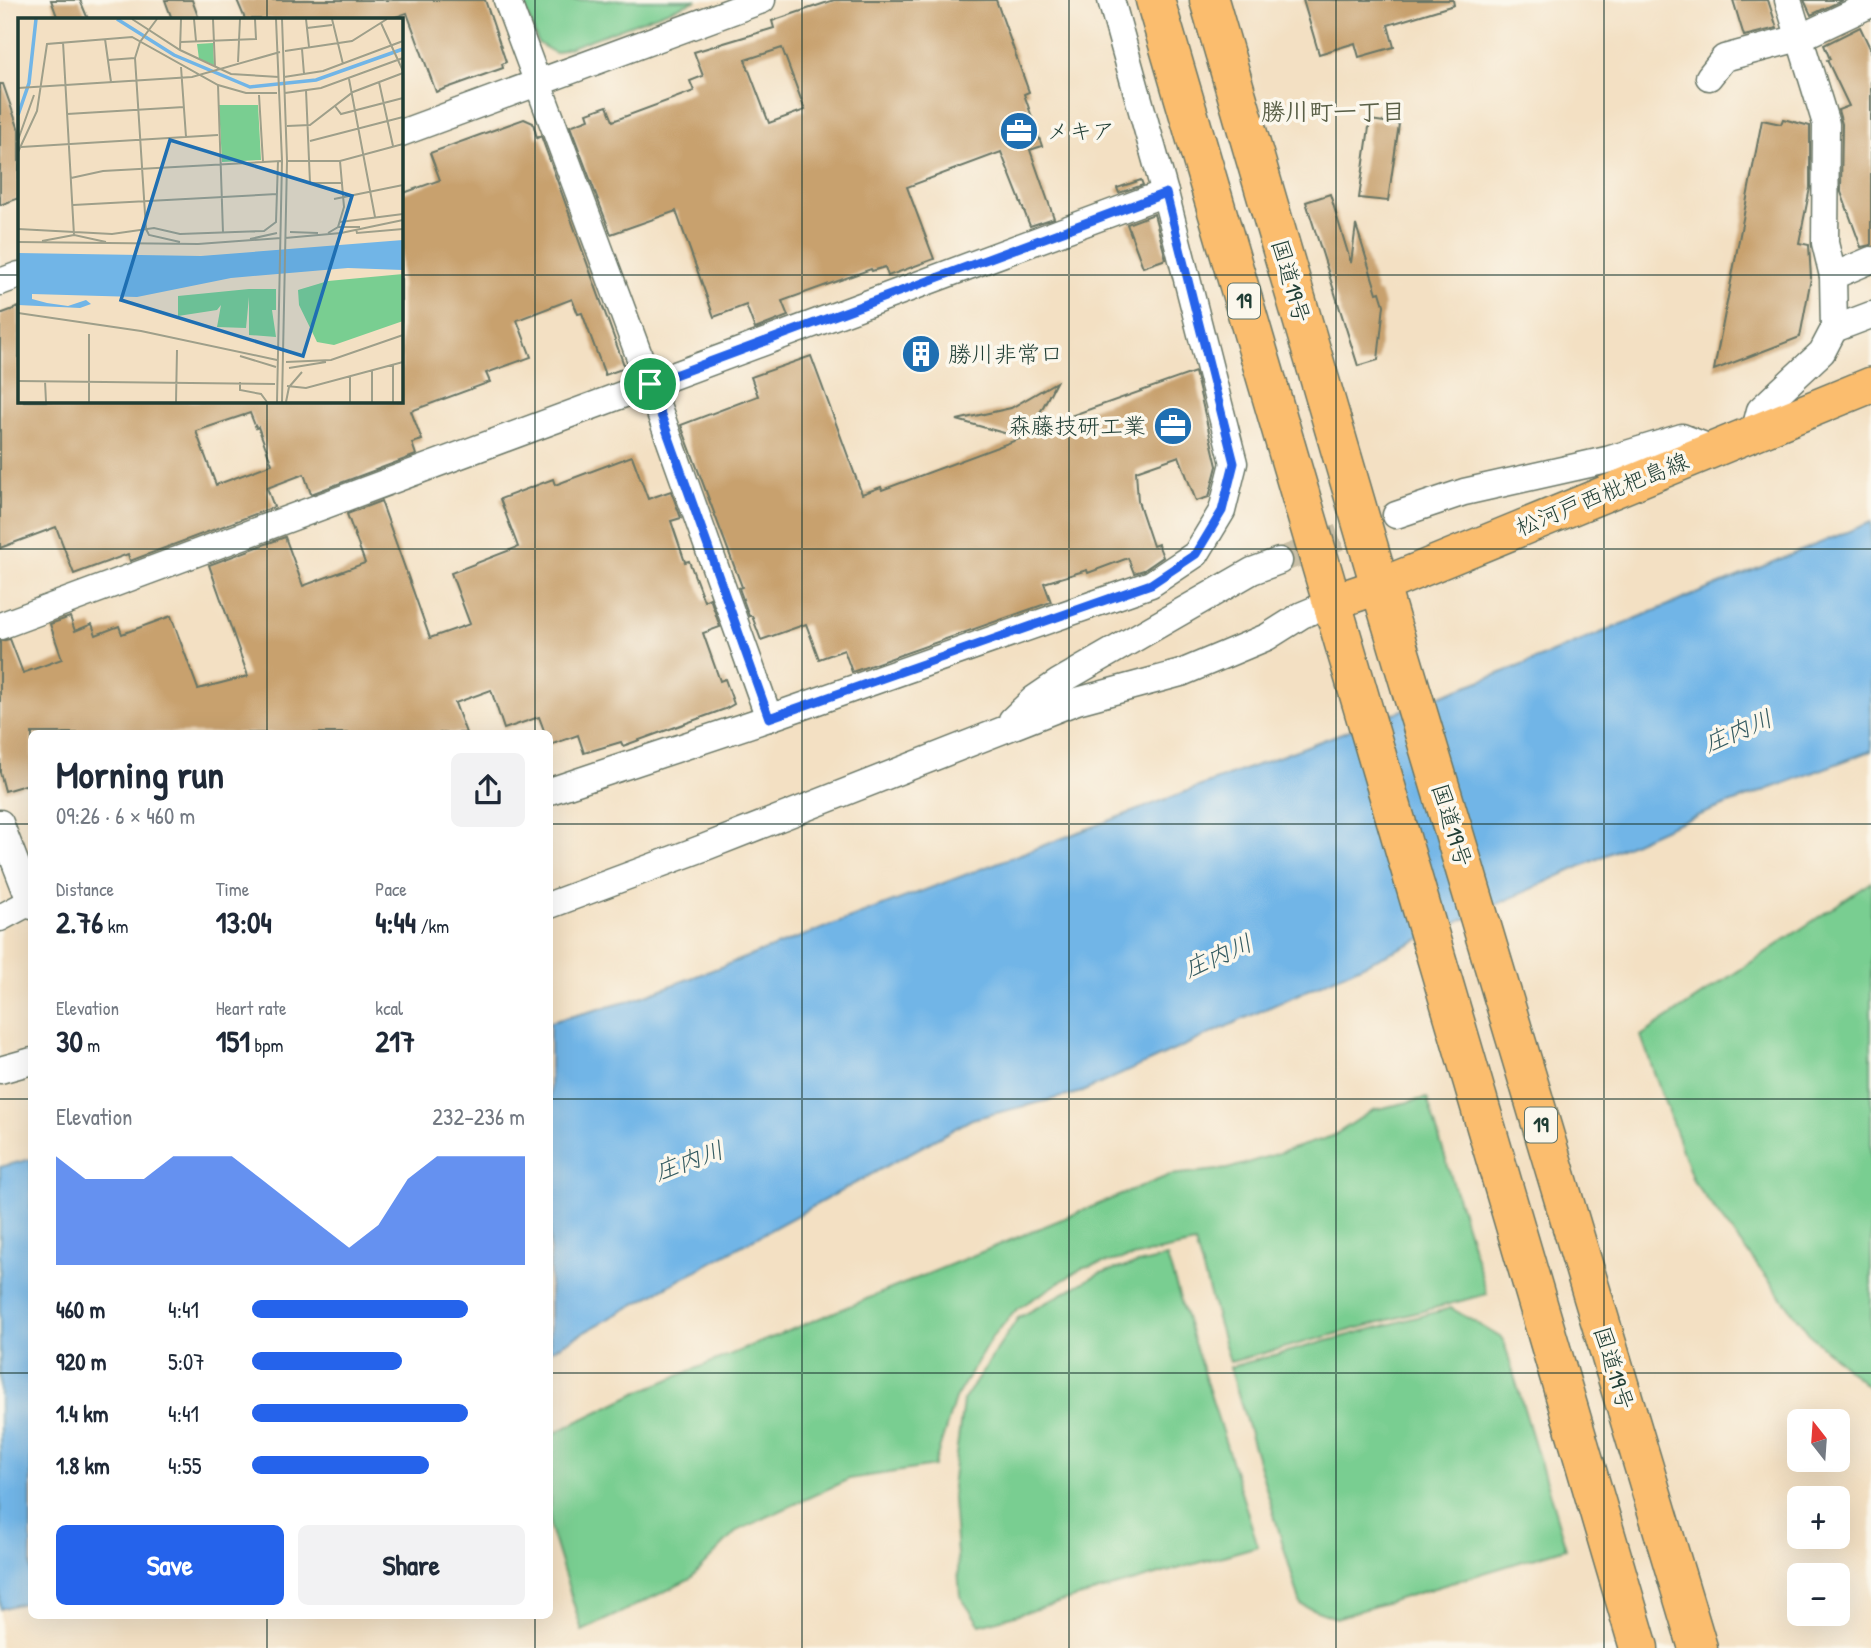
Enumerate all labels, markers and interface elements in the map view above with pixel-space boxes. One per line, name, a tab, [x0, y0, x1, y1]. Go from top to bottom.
inset map	[18, 18, 402, 402]
district label: 勝川町一丁目	[1261, 95, 1405, 127]
office icon: メキア	[998, 110, 1040, 152]
place label: メキア	[1046, 115, 1115, 146]
street label: 国道19号	[1265, 235, 1318, 326]
road number: 19	[1228, 284, 1260, 318]
building icon: 勝川非常口	[900, 333, 942, 375]
place label: 勝川非常口	[948, 338, 1063, 369]
pin	[620, 354, 680, 414]
icon: arrive	[631, 365, 669, 403]
office icon: 森藤技研工業	[1152, 405, 1194, 447]
place label: 森藤技研工業	[1008, 410, 1146, 441]
street label: 松河戸西枇杷島線	[1511, 445, 1693, 542]
water label: 庄内川	[1698, 701, 1777, 759]
text: Morning run	[56, 748, 224, 800]
button: share	[451, 753, 525, 827]
street label: 国道19号	[1425, 779, 1480, 870]
text: 09:26 · 6 × 460 m	[56, 800, 195, 831]
text: Distance	[56, 876, 114, 902]
text: Time	[216, 876, 249, 902]
text: Pace	[375, 876, 407, 902]
text: 2.76	[56, 902, 103, 942]
text: 13:04	[216, 902, 272, 942]
text: 4:44	[375, 902, 416, 942]
text: km	[103, 913, 128, 939]
text: /km	[416, 913, 449, 939]
water label: 庄内川	[1178, 926, 1257, 984]
text: Elevation	[56, 995, 119, 1021]
text: Heart rate	[216, 995, 287, 1021]
text: kcal	[375, 995, 403, 1021]
text: 30	[56, 1021, 83, 1061]
text: 151	[216, 1021, 250, 1061]
text: 217	[375, 1021, 415, 1061]
text: m	[83, 1032, 100, 1058]
text: bpm	[250, 1032, 283, 1058]
text: Elevation	[56, 1101, 132, 1132]
text: 232–236 m	[432, 1101, 525, 1132]
road number: 19	[1525, 1108, 1557, 1142]
water label: 庄内川	[649, 1133, 728, 1187]
text: 460 m	[56, 1294, 105, 1325]
text: 4:41	[168, 1294, 199, 1325]
street label: 国道19号	[1587, 1322, 1642, 1413]
text: 920 m	[56, 1346, 106, 1377]
text: 5:07	[168, 1346, 205, 1377]
text: 1.4 km	[56, 1398, 108, 1429]
text: 4:41	[168, 1398, 199, 1429]
north arrow	[1787, 1409, 1850, 1472]
map controls	[1787, 1409, 1850, 1626]
text: 1.8 km	[56, 1450, 110, 1481]
text: 4:55	[168, 1450, 201, 1481]
button: +	[1787, 1486, 1850, 1549]
button: Save	[56, 1525, 284, 1605]
button: Share	[298, 1525, 525, 1605]
button: −	[1787, 1563, 1850, 1626]

